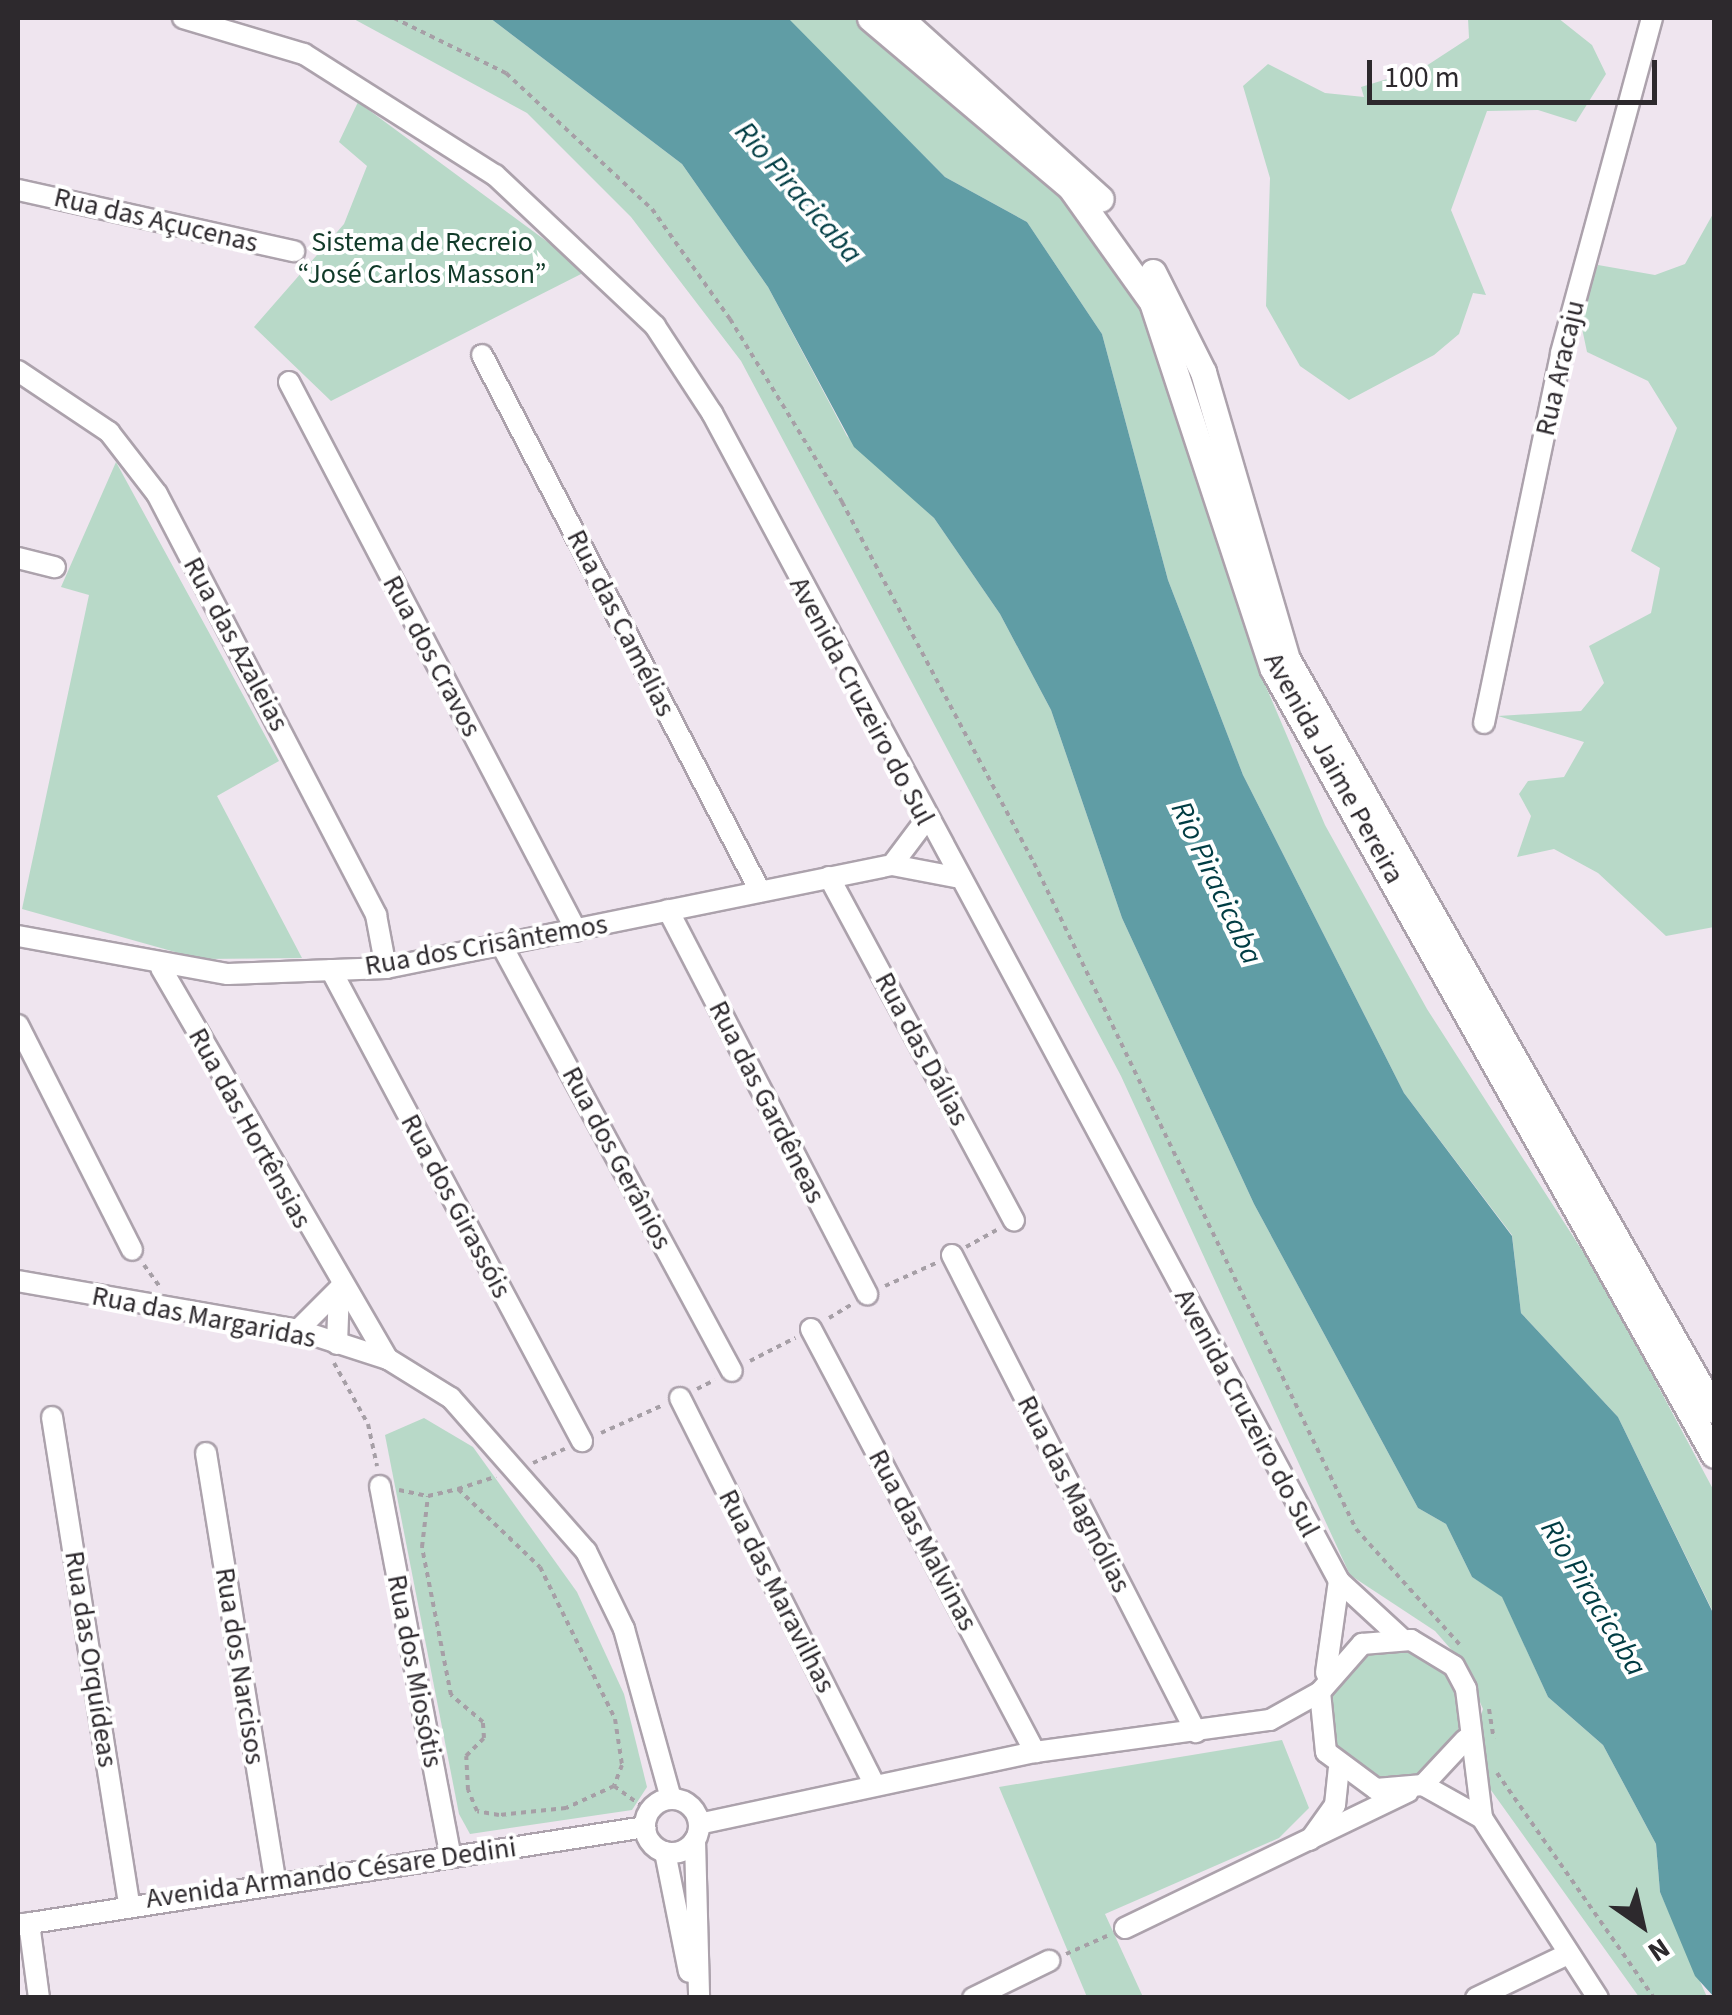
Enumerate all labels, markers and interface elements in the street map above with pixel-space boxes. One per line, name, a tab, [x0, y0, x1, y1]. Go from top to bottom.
scale bar	[1372, 40, 1662, 102]
text: 100 m	[1384, 56, 1460, 99]
water label: Rio Piracicaba	[727, 115, 869, 271]
street label: Rua das Açucenas	[51, 180, 261, 260]
park label: Sistema de Recreio “José Carlos Masson”	[298, 225, 546, 291]
street label: Rua Aracaju	[1528, 297, 1592, 439]
street label: Rua das Camélias	[560, 524, 682, 722]
street label: Rua das Azaleias	[176, 551, 296, 737]
street label: Rua dos Cravos	[375, 570, 489, 742]
street label: Avenida Cruzeiro do Sul	[782, 571, 942, 831]
street label: Avenida Jaime Pereira	[1257, 647, 1411, 889]
water label: Rio Piracicaba	[1163, 796, 1269, 970]
street label: Rua dos Crisântemos	[362, 907, 610, 983]
street label: Rua das Dálias	[867, 966, 977, 1132]
street label: Rua das Gardêneas	[701, 995, 833, 1209]
street label: Rua das Hortênsias	[181, 1022, 319, 1234]
street label: Rua dos Gerânios	[555, 1061, 679, 1255]
street label: Rua dos Girassóis	[393, 1108, 519, 1304]
street label: Rua das Margaridas	[89, 1279, 319, 1355]
street label: Avenida Cruzeiro do Sul	[1167, 1283, 1327, 1543]
street label: Rua das Magnólias	[1010, 1390, 1138, 1598]
street label: Rua das Malvinas	[861, 1444, 985, 1636]
street label: Rua das Maravilhas	[711, 1484, 843, 1698]
water label: Rio Piracicaba	[1532, 1513, 1654, 1683]
street label: Rua das Orquídeas	[57, 1548, 125, 1770]
street label: Rua dos Narcisos	[208, 1565, 272, 1767]
street label: Rua dos Miosótis	[380, 1572, 450, 1770]
street label: Avenida Armando Césare Dedini	[144, 1830, 518, 1916]
north arrow	[1592, 1875, 1692, 1975]
text: N	[1640, 1928, 1678, 1972]

